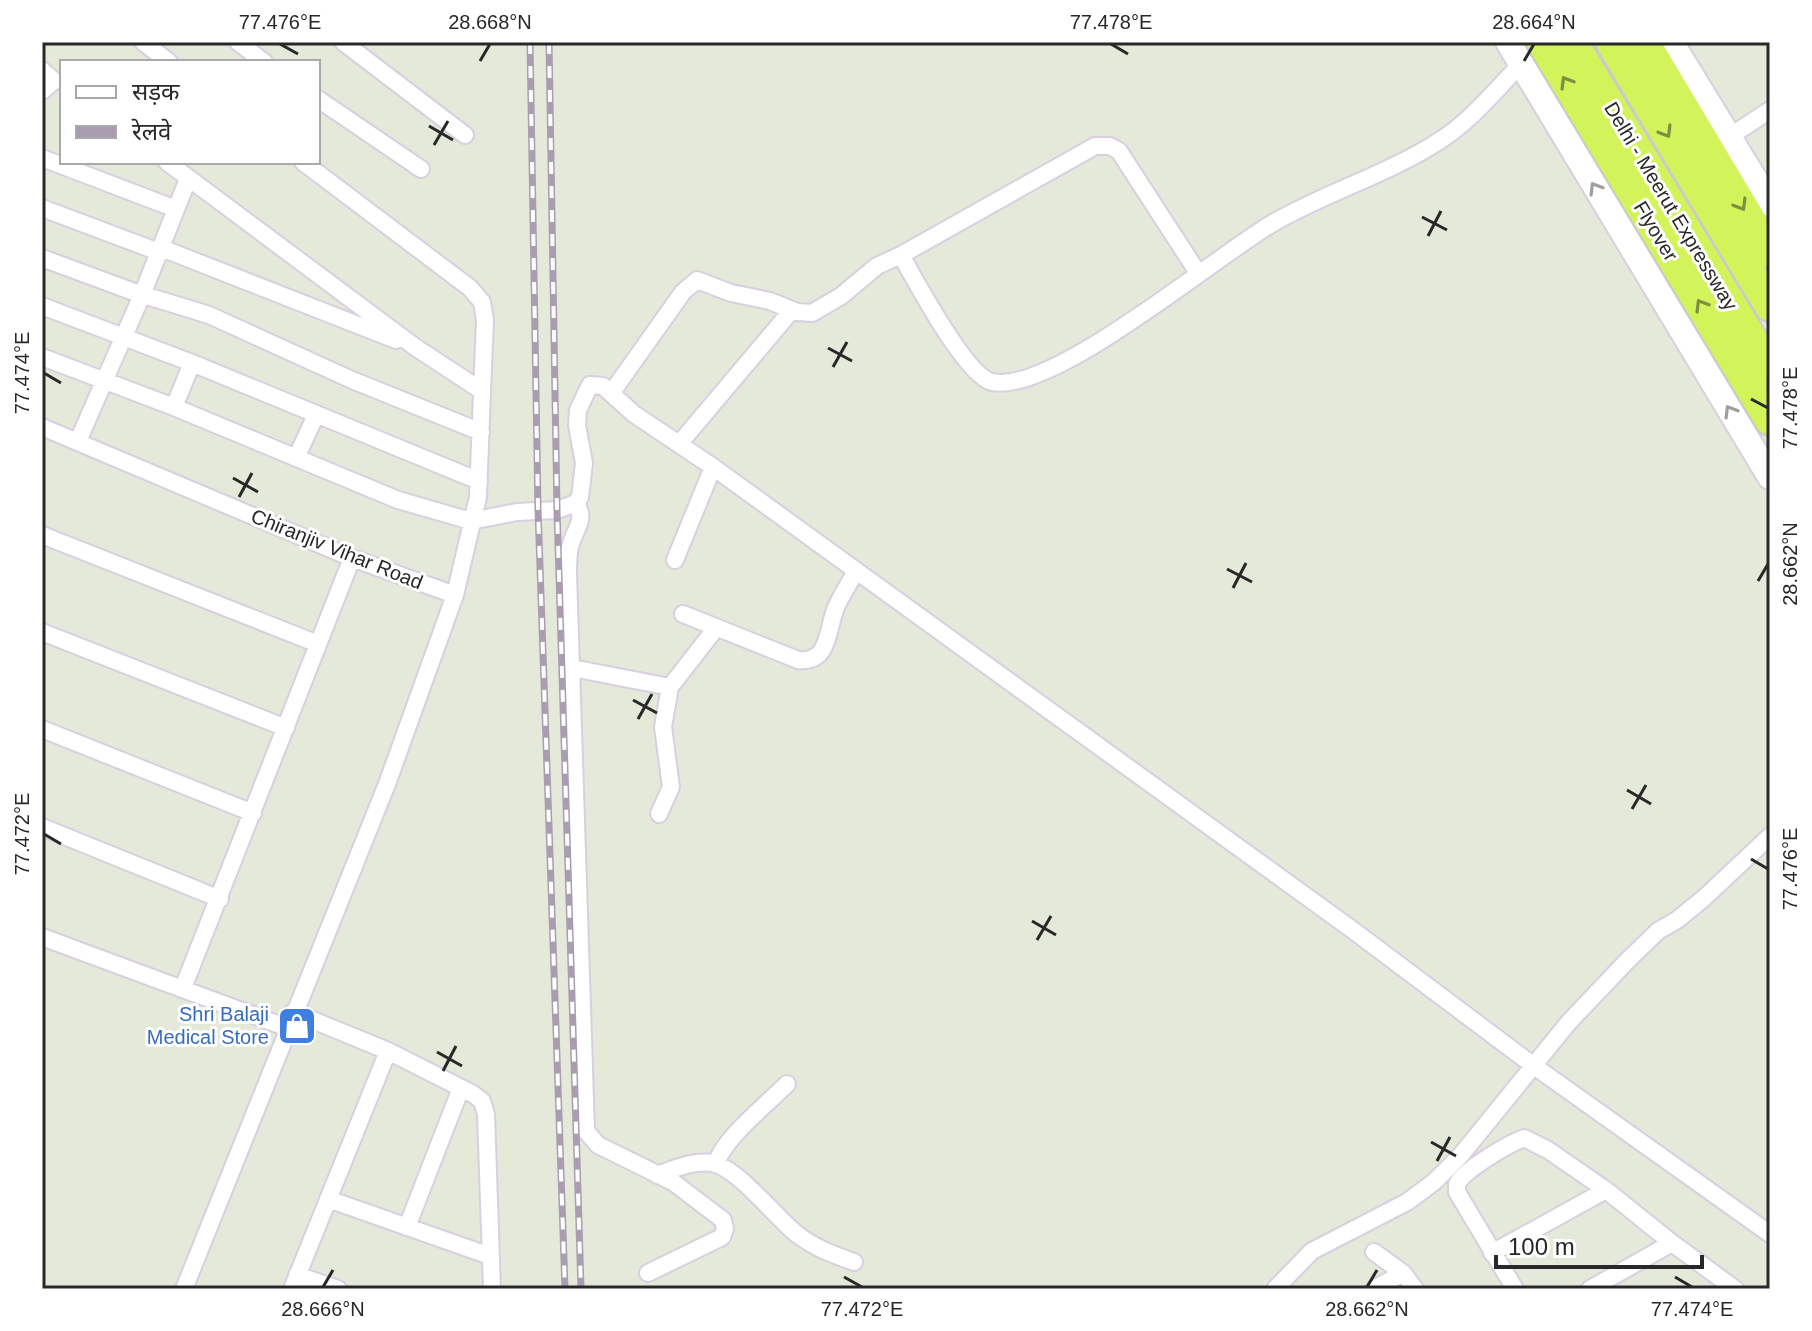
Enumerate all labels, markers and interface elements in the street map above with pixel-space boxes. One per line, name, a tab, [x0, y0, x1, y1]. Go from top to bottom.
text: 77.476°E	[239, 11, 321, 33]
text: 28.668°N	[448, 11, 532, 33]
text: 77.478°E	[1070, 11, 1152, 33]
text: 28.664°N	[1492, 11, 1576, 33]
legend	[60, 60, 320, 164]
one-way arrow	[1561, 76, 1576, 91]
text: सड़क	[132, 78, 180, 105]
street label: Delhi - Meerut Expressway	[1600, 98, 1742, 314]
text: रेलवे	[131, 118, 172, 145]
one-way arrow	[1656, 123, 1672, 138]
one-way arrow	[1589, 182, 1605, 197]
one-way arrow	[1731, 196, 1747, 211]
street label: Flyover	[1630, 197, 1682, 265]
one-way arrow	[1695, 299, 1711, 314]
text: 77.474°E	[11, 332, 33, 414]
text: 77.478°E	[1779, 367, 1801, 449]
one-way arrow	[1724, 405, 1739, 420]
street label: Chiranjiv Vihar Road	[248, 505, 426, 593]
text: 28.662°N	[1779, 522, 1801, 606]
text: 77.472°E	[11, 793, 33, 875]
text: 77.476°E	[1779, 828, 1801, 910]
place label: Shri Balaji Medical Store	[147, 1003, 269, 1048]
shop icon: Shri Balaji Medical Store	[276, 1005, 318, 1047]
scale bar	[1496, 1219, 1702, 1269]
text: 100 m	[1508, 1233, 1575, 1260]
text: 28.666°N	[281, 1298, 365, 1320]
text: 77.472°E	[821, 1298, 903, 1320]
text: 28.662°N	[1325, 1298, 1409, 1320]
text: 77.474°E	[1651, 1298, 1733, 1320]

